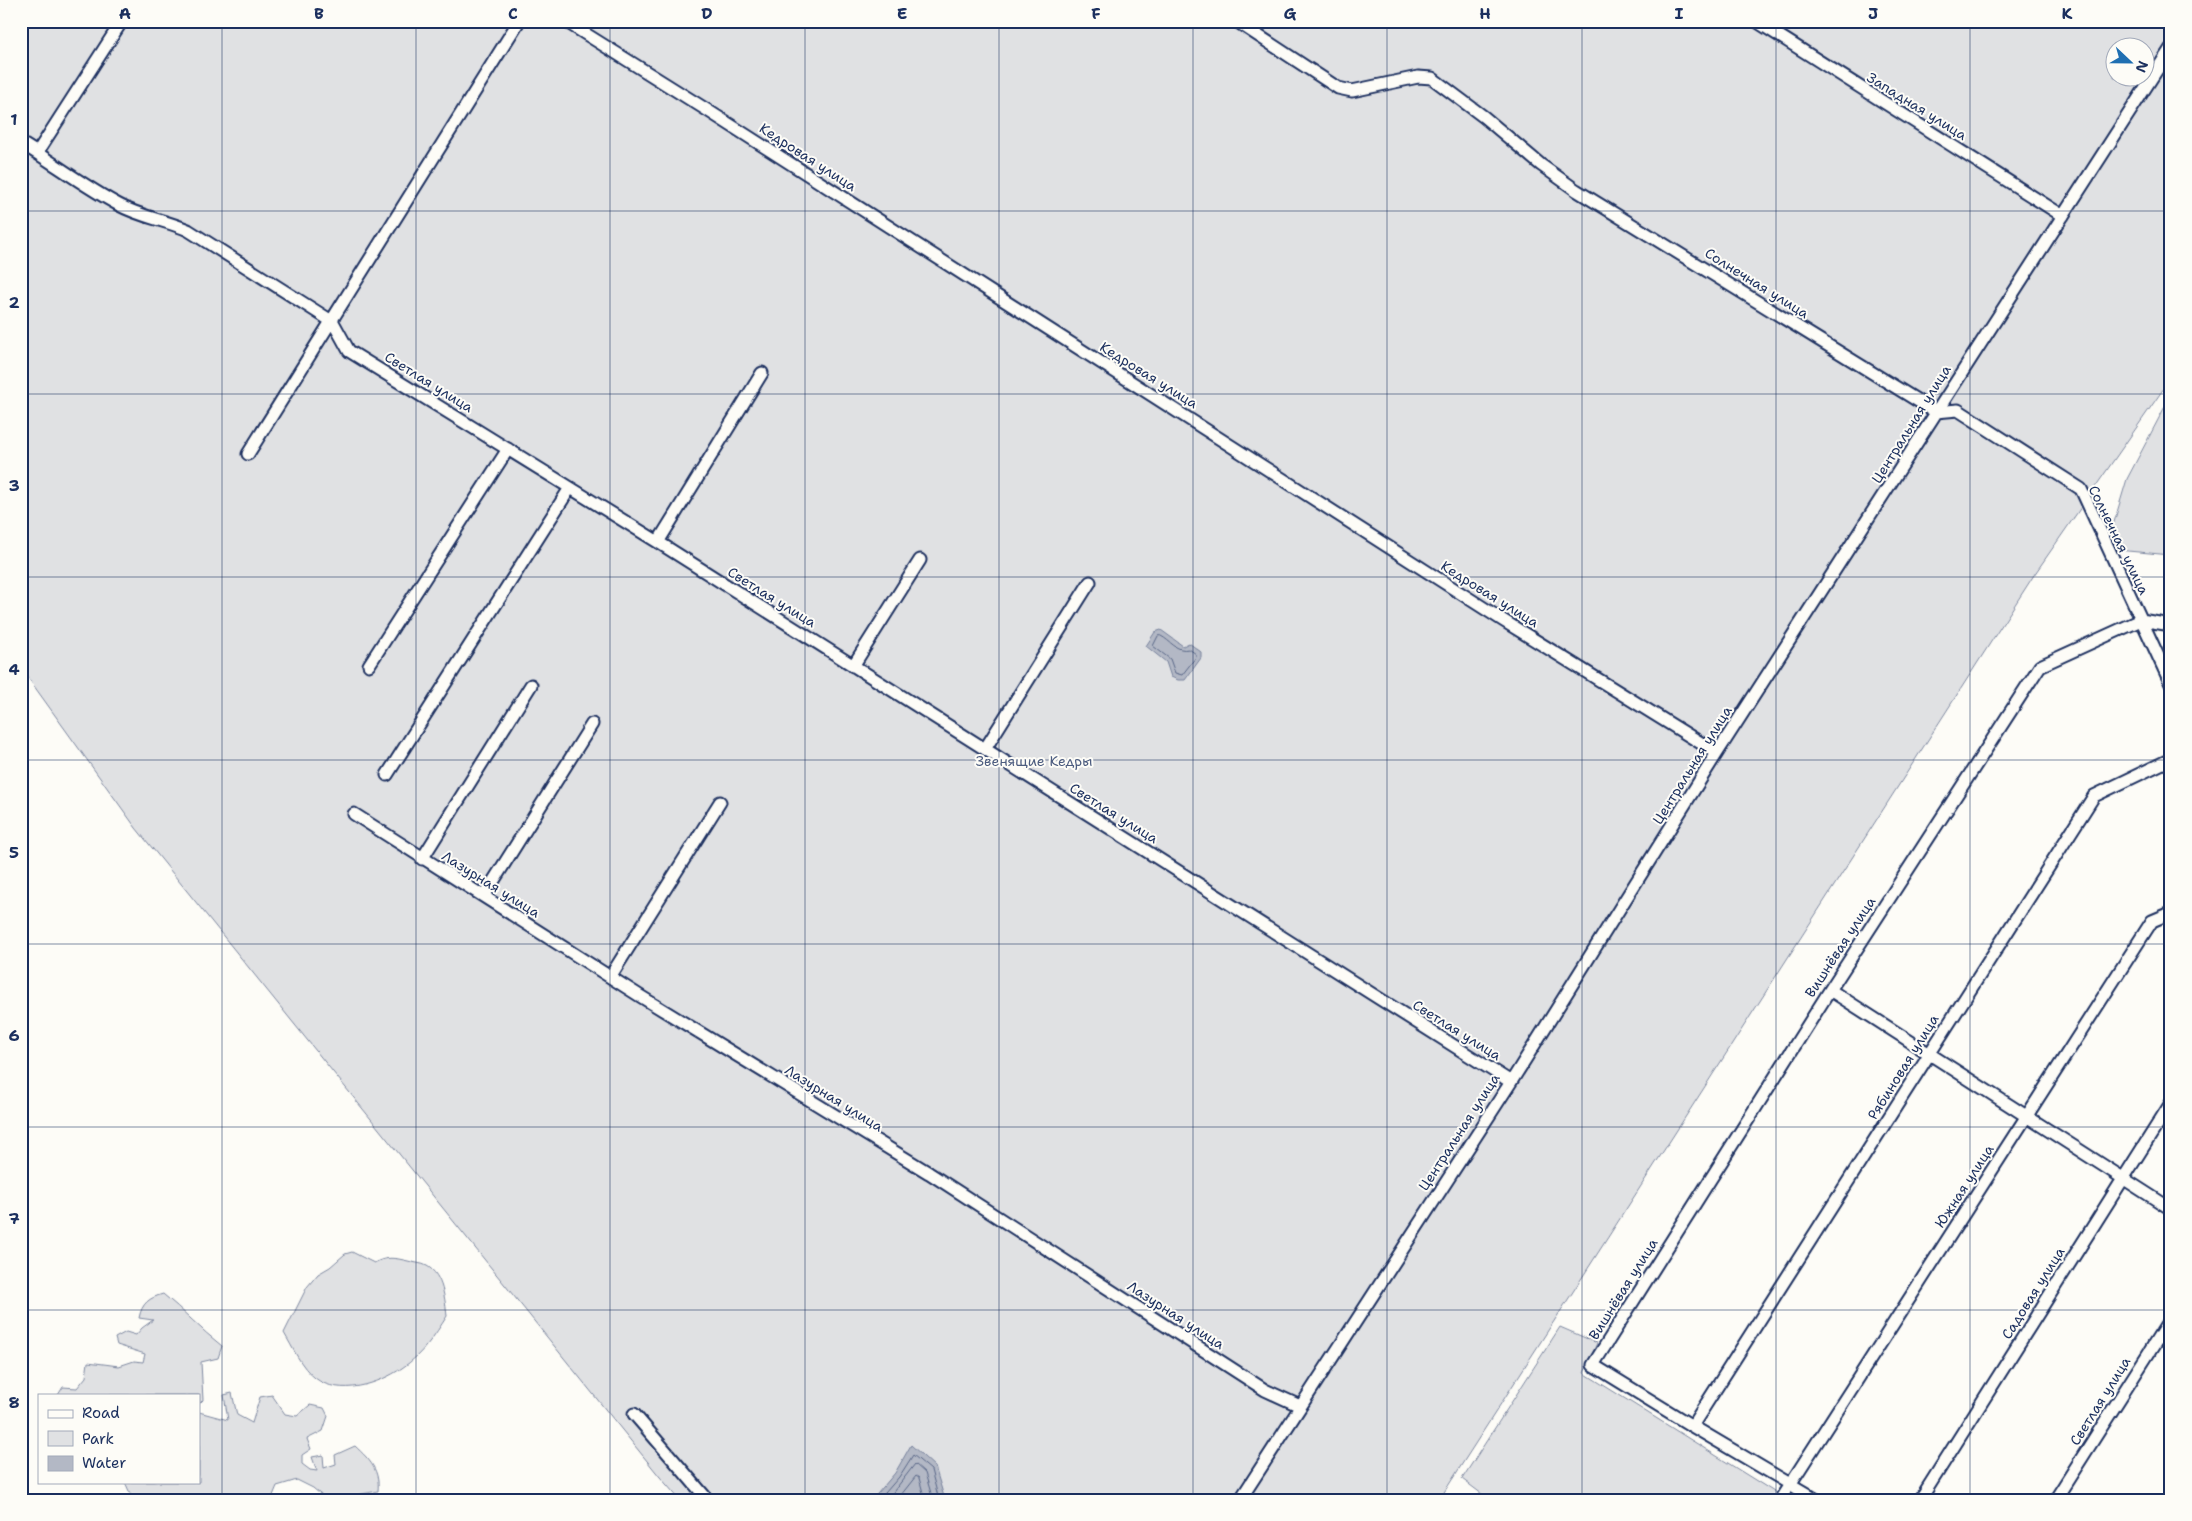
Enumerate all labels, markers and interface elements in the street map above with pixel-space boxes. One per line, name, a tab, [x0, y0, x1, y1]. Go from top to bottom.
text: A	[119, 3, 131, 24]
text: B	[314, 3, 324, 24]
text: C	[508, 3, 518, 24]
text: D	[701, 3, 713, 24]
text: E	[897, 3, 907, 24]
text: F	[1091, 3, 1101, 24]
text: G	[1284, 3, 1297, 24]
text: H	[1479, 3, 1491, 24]
text: I	[1675, 3, 1684, 24]
text: J	[1868, 3, 1878, 24]
text: K	[2062, 3, 2073, 24]
north arrow	[2104, 38, 2154, 88]
text: N	[2132, 58, 2152, 75]
street label: Западная улица	[1864, 68, 1970, 144]
text: 1	[10, 109, 18, 130]
street label: Кедровая улица	[756, 119, 860, 195]
street label: Солнечная улица	[1702, 244, 1813, 322]
text: 2	[8, 292, 20, 313]
street label: Кедровая улица	[1097, 338, 1202, 412]
street label: Светлая улица	[381, 348, 477, 417]
street label: Центральная улица	[1867, 361, 1955, 487]
text: 3	[8, 475, 20, 496]
street label: Солнечная улица	[2085, 482, 2153, 598]
street label: Кедровая улица	[1438, 557, 1543, 631]
street label: Светлая улица	[724, 563, 820, 632]
text: 4	[8, 659, 20, 680]
street label: Центральная улица	[1648, 702, 1736, 828]
park label: Звенящие Кедры	[976, 752, 1092, 770]
street label: Светлая улица	[1066, 779, 1162, 848]
text: 5	[9, 842, 19, 863]
street label: Лазурная улица	[439, 847, 544, 922]
street label: Вишнёвая улица	[1801, 893, 1879, 1001]
street label: Светлая улица	[1409, 996, 1505, 1065]
street label: Рябиновая улица	[1863, 1011, 1943, 1123]
text: 6	[8, 1025, 20, 1046]
street label: Лазурная улица	[782, 1061, 887, 1136]
street label: Центральная улица	[1414, 1070, 1504, 1194]
street label: Южная улица	[1930, 1141, 1998, 1231]
text: 7	[8, 1208, 20, 1229]
street label: Вишнёвая улица	[1585, 1235, 1662, 1343]
street label: Садовая улица	[1997, 1243, 2069, 1342]
street label: Лазурная улица	[1124, 1277, 1228, 1353]
street label: Светлая улица	[2066, 1353, 2135, 1449]
text: 8	[8, 1392, 20, 1413]
legend	[38, 1394, 200, 1484]
text: Road	[82, 1403, 120, 1423]
text: Park	[82, 1429, 114, 1449]
text: Water	[82, 1453, 126, 1473]

